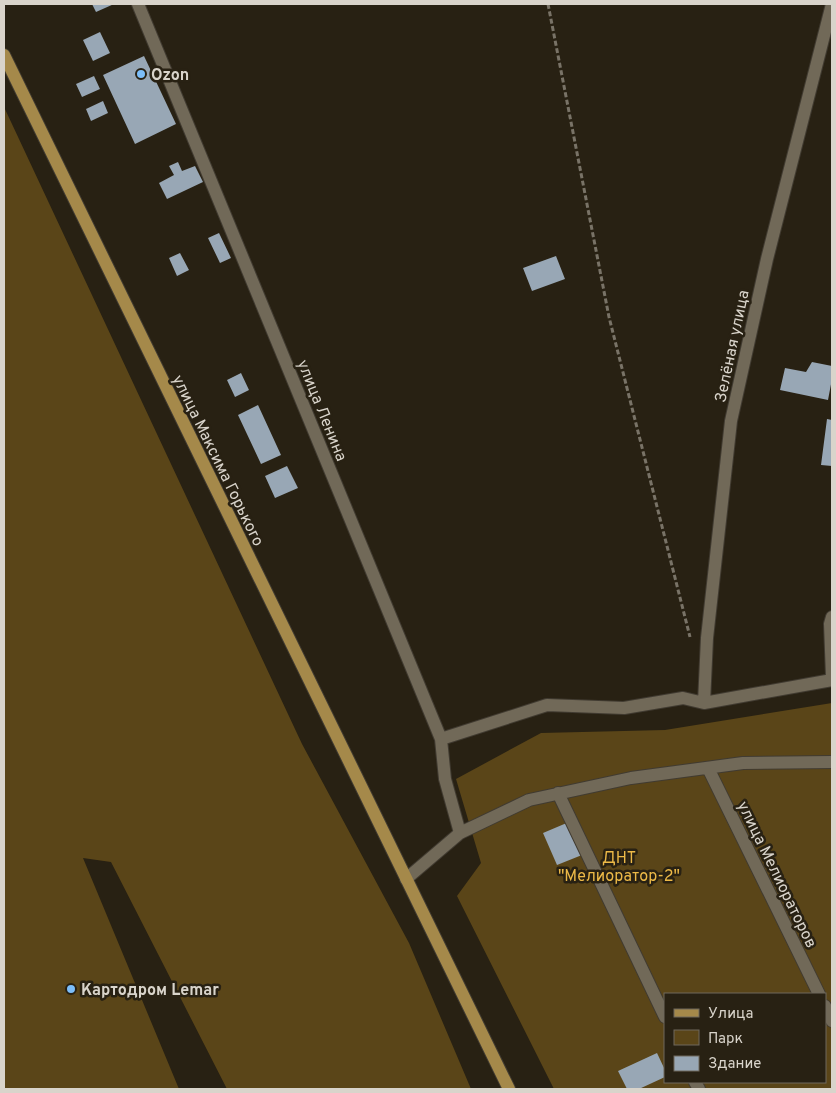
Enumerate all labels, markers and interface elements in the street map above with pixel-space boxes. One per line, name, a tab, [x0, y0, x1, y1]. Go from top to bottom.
place label: Ozon	[151, 66, 189, 86]
marker: Ozon	[135, 68, 147, 80]
street label: Зелёная улица	[711, 288, 755, 404]
street label: улица Ленина	[292, 357, 351, 465]
street label: улица Максима Горького	[167, 372, 267, 550]
street label: улица Мелиораторов	[732, 798, 820, 952]
park label: ДНТ "Мелиоратор-2"	[558, 849, 680, 887]
place label: Картодром Lemar	[81, 981, 219, 1001]
marker: Картодром Lemar	[65, 983, 77, 995]
legend	[664, 993, 826, 1083]
text: Улица	[708, 1005, 753, 1024]
text: Парк	[708, 1030, 743, 1049]
text: Здание	[708, 1055, 761, 1074]

